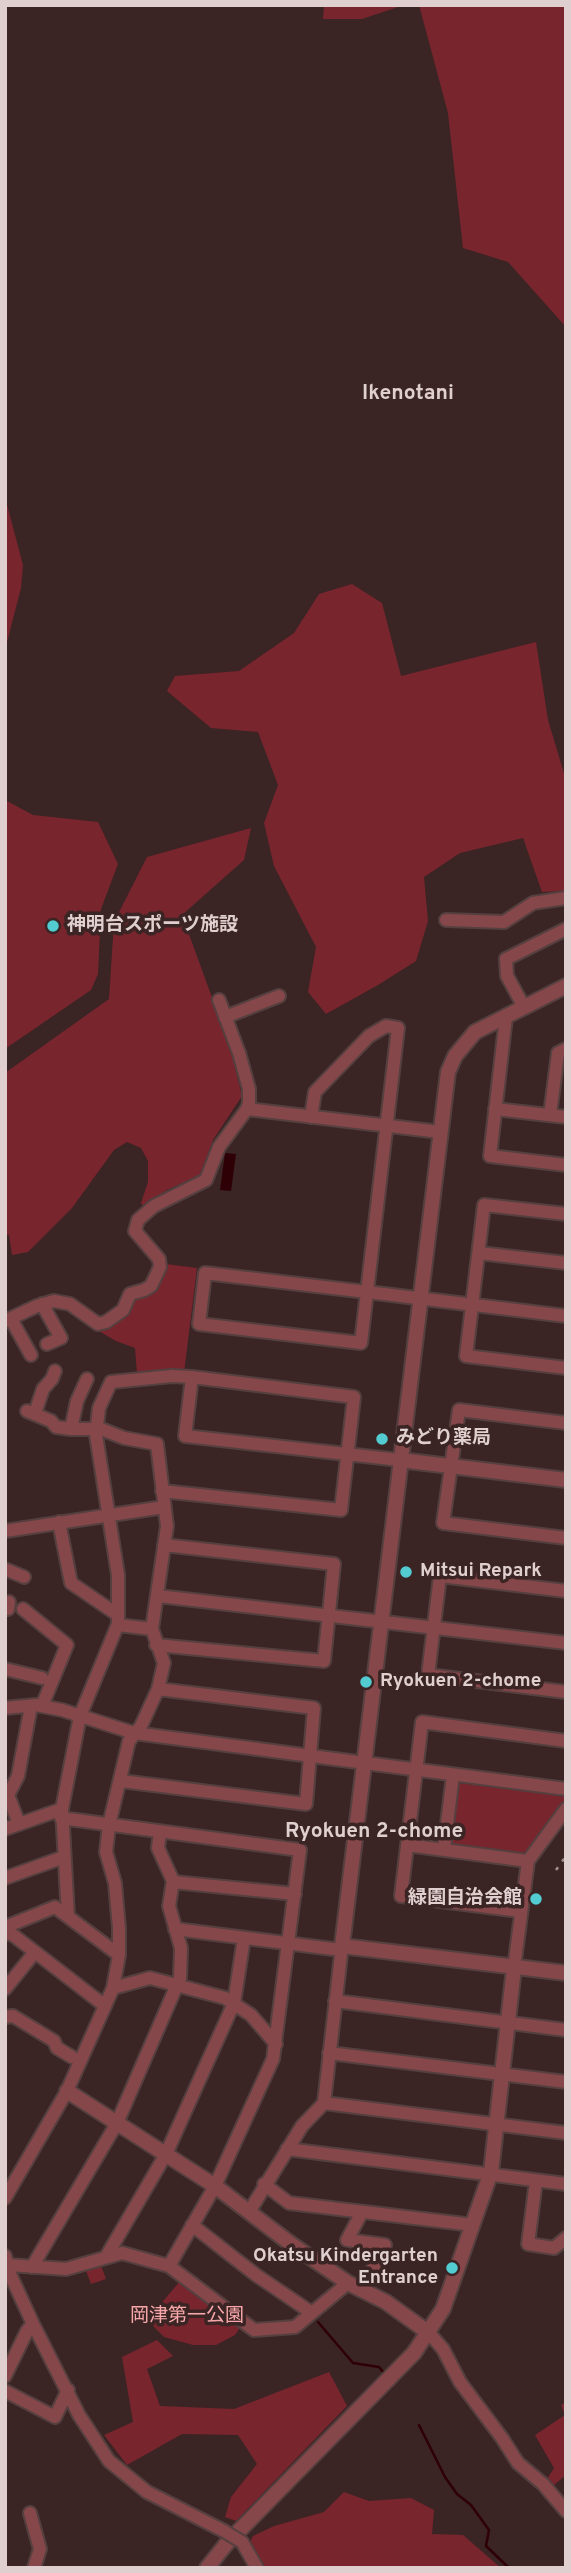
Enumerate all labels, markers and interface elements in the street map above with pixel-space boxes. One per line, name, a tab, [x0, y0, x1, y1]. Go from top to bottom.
district label: Ikenotani	[362, 382, 454, 408]
place label: 神明台スポーツ施設	[67, 915, 238, 937]
marker: 神明台スポーツ施設	[45, 918, 61, 934]
place label: みどり薬局	[396, 1428, 491, 1450]
marker: みどり薬局	[374, 1431, 390, 1447]
place label: Mitsui Repark	[420, 1561, 542, 1583]
marker: Mitsui Repark	[398, 1564, 414, 1580]
place label: Ryokuen 2-chome	[380, 1671, 541, 1693]
marker: Ryokuen 2-chome	[358, 1674, 374, 1690]
district label: Ryokuen 2-chome	[285, 1820, 463, 1846]
place label: 緑園自治会館	[408, 1888, 522, 1910]
marker: 緑園自治会館	[528, 1891, 544, 1907]
place label: Okatsu Kindergarten Entrance	[253, 2246, 438, 2290]
marker: Okatsu Kindergarten Entrance	[444, 2260, 460, 2276]
park label: 岡津第一公園	[130, 2306, 244, 2328]

